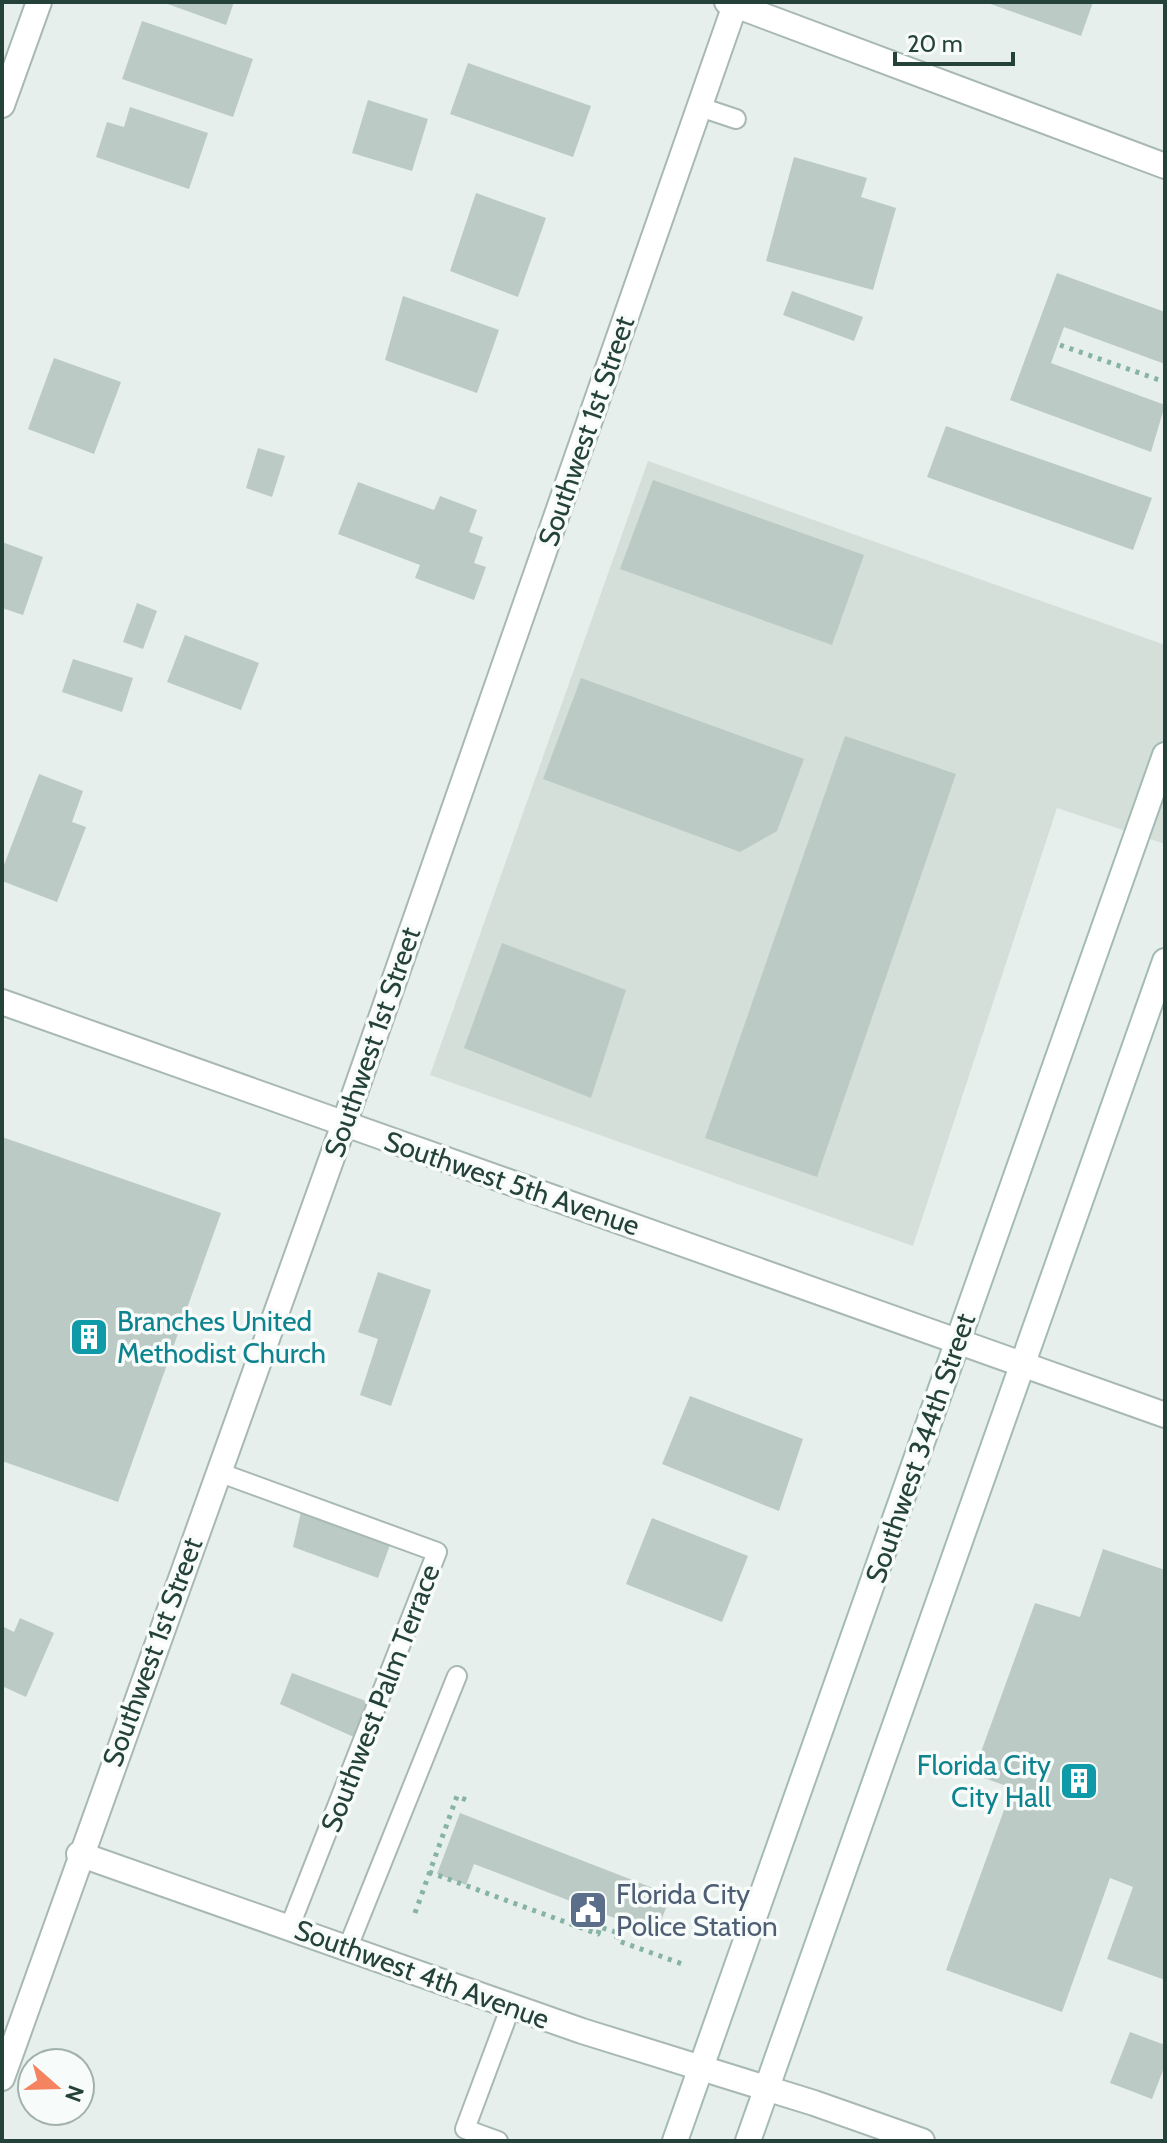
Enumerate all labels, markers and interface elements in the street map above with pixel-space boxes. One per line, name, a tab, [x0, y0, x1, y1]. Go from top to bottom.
scale bar	[895, 16, 1013, 66]
text: 20 m	[907, 29, 963, 58]
street label: Southwest 1st Street	[531, 312, 641, 550]
street label: Southwest 1st Street	[317, 923, 427, 1161]
street label: Southwest 5th Avenue	[380, 1123, 644, 1243]
place label: Branches United Methodist Church	[117, 1304, 326, 1370]
street label: Southwest 344th Street	[858, 1309, 982, 1587]
building icon: Branches United Methodist Church	[68, 1316, 110, 1358]
street label: Southwest 1st Street	[95, 1533, 209, 1771]
street label: Southwest Palm Terrace	[313, 1559, 447, 1837]
place label: Florida City City Hall	[917, 1748, 1051, 1814]
building icon: Florida City City Hall	[1058, 1760, 1100, 1802]
place label: Florida City Police Station	[616, 1877, 778, 1943]
public building icon: Florida City Police Station	[567, 1889, 609, 1931]
street label: Southwest 4th Avenue	[290, 1912, 554, 2036]
north arrow	[16, 2047, 96, 2127]
text: N	[59, 2082, 90, 2106]

